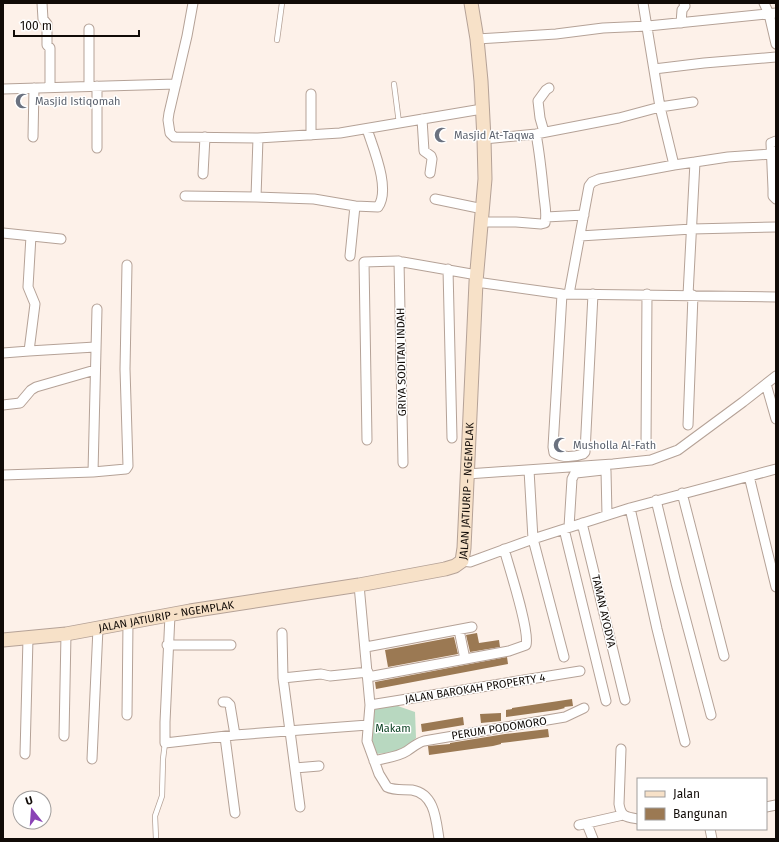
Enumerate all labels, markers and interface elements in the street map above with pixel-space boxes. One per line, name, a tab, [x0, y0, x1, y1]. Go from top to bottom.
scale bar	[14, 12, 139, 38]
text: 100 m	[20, 19, 52, 33]
mosque icon: Masjid Istiqomah	[14, 92, 32, 110]
place label: Masjid Istiqomah	[35, 95, 121, 108]
mosque icon: Masjid At-Taqwa	[433, 126, 451, 144]
place label: Masjid At-Taqwa	[454, 129, 534, 142]
street label: GRIYA SODITAN INDAH	[394, 307, 409, 417]
street label: JALAN JATIURIP - NGEMPLAK	[456, 422, 477, 561]
mosque icon: Musholla Al-Fath	[552, 436, 570, 454]
place label: Musholla Al-Fath	[573, 439, 656, 452]
street label: TAMAN AYODYA	[589, 573, 618, 649]
street label: JALAN JATIURIP - NGEMPLAK	[97, 598, 235, 635]
street label: JALAN BAROKAH PROPERTY 4	[404, 671, 546, 706]
street label: PERUM PODOMORO	[450, 715, 548, 742]
park label: Makam	[375, 722, 411, 735]
legend	[637, 778, 767, 830]
text: Jalan	[673, 787, 700, 801]
north arrow	[12, 790, 52, 830]
text: U	[24, 794, 35, 808]
text: Bangunan	[673, 807, 728, 821]

